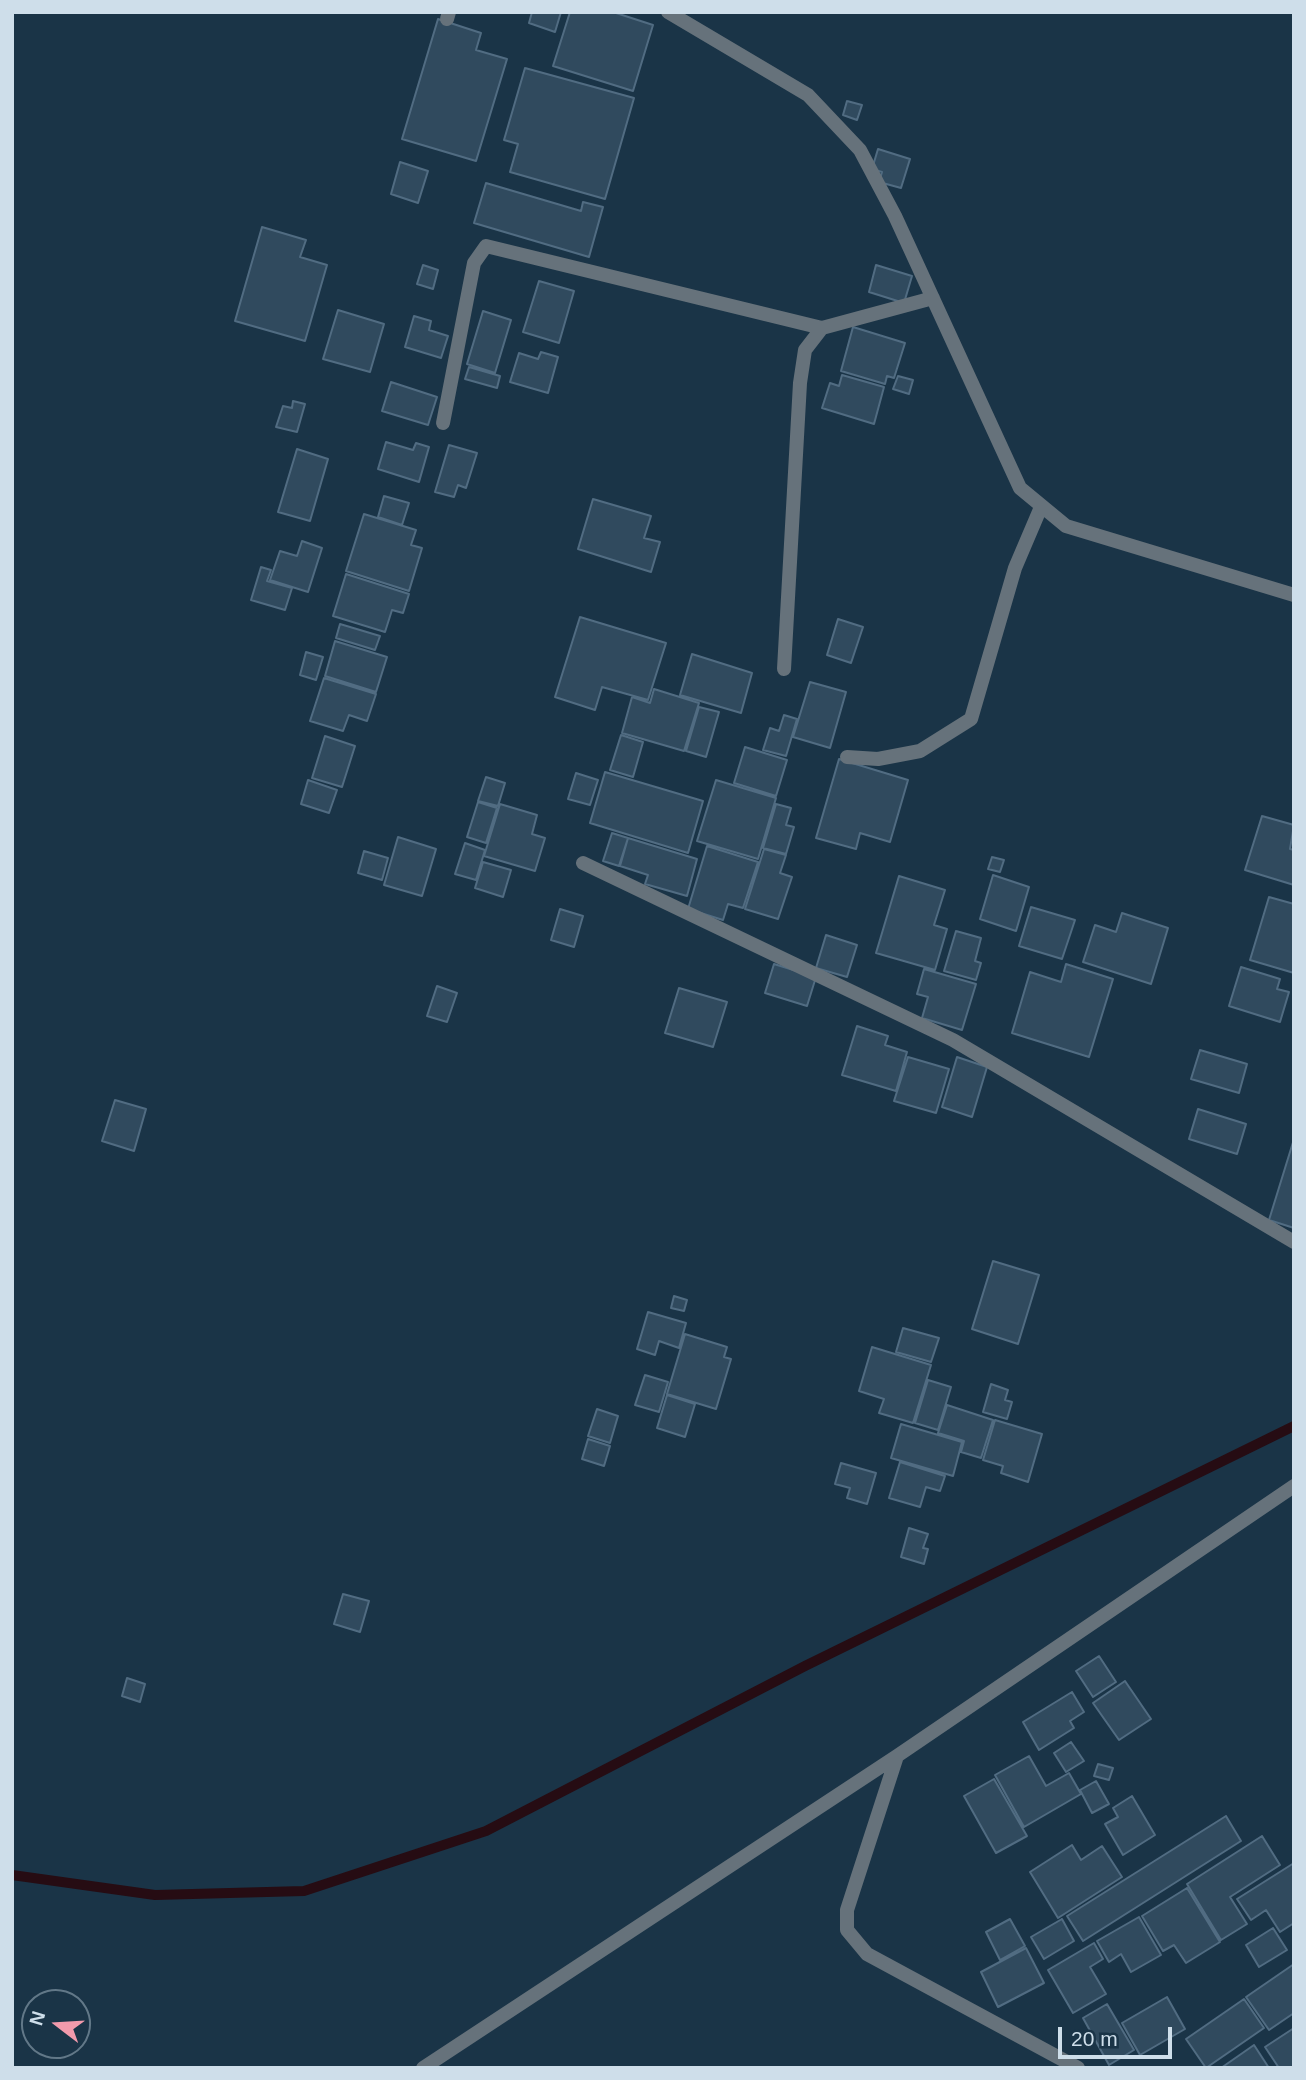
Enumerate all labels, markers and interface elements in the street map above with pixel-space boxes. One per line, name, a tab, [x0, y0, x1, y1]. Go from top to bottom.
north arrow	[21, 1989, 91, 2059]
text: N	[25, 2009, 49, 2028]
scale bar	[1061, 2014, 1175, 2058]
text: 20 m	[1071, 2027, 1118, 2050]

